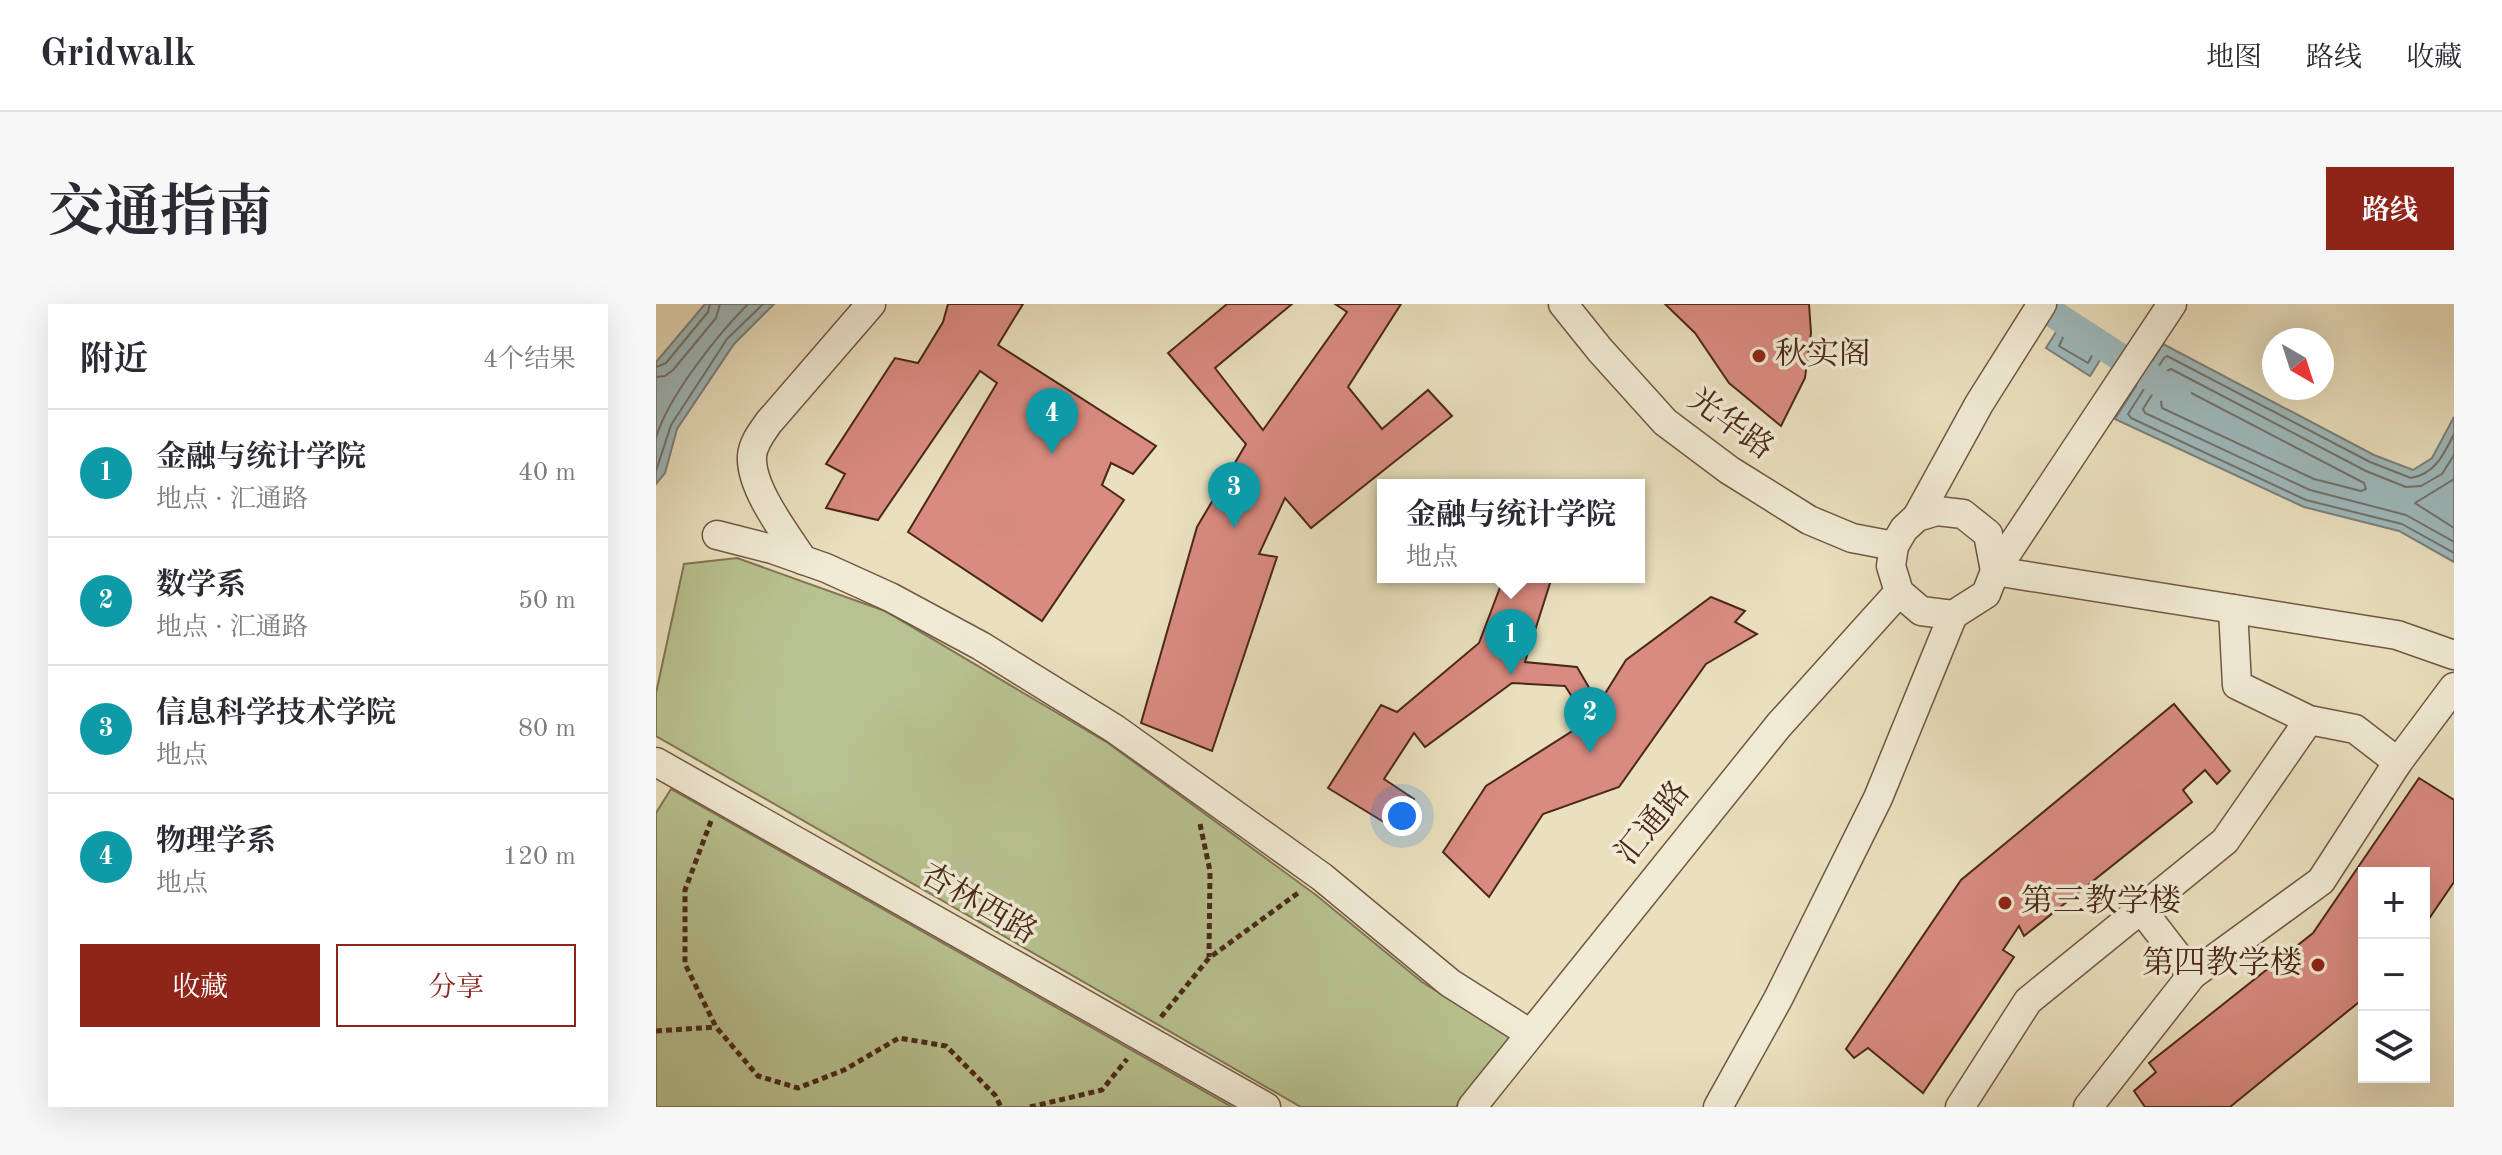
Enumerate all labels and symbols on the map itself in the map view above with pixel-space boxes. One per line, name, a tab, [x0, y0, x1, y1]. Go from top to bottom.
north arrow	[2262, 328, 2334, 400]
place label: 秋实阁	[1775, 336, 1871, 372]
marker: 秋实阁	[1750, 347, 1768, 365]
street label: 光华路	[1682, 381, 1780, 466]
pin: 4	[1026, 388, 1078, 454]
pin: 3	[1208, 462, 1260, 528]
pin: 1	[1485, 609, 1537, 675]
pin: 2	[1564, 687, 1616, 753]
street label: 汇通路	[1609, 775, 1697, 871]
your location	[1382, 796, 1422, 836]
street label: 杏林西路	[915, 857, 1043, 951]
place label: 第三教学楼	[2021, 884, 2181, 919]
marker: 第三教学楼	[1996, 894, 2014, 912]
place label: 第四教学楼	[2142, 946, 2302, 981]
marker: 第四教学楼	[2309, 956, 2327, 974]

